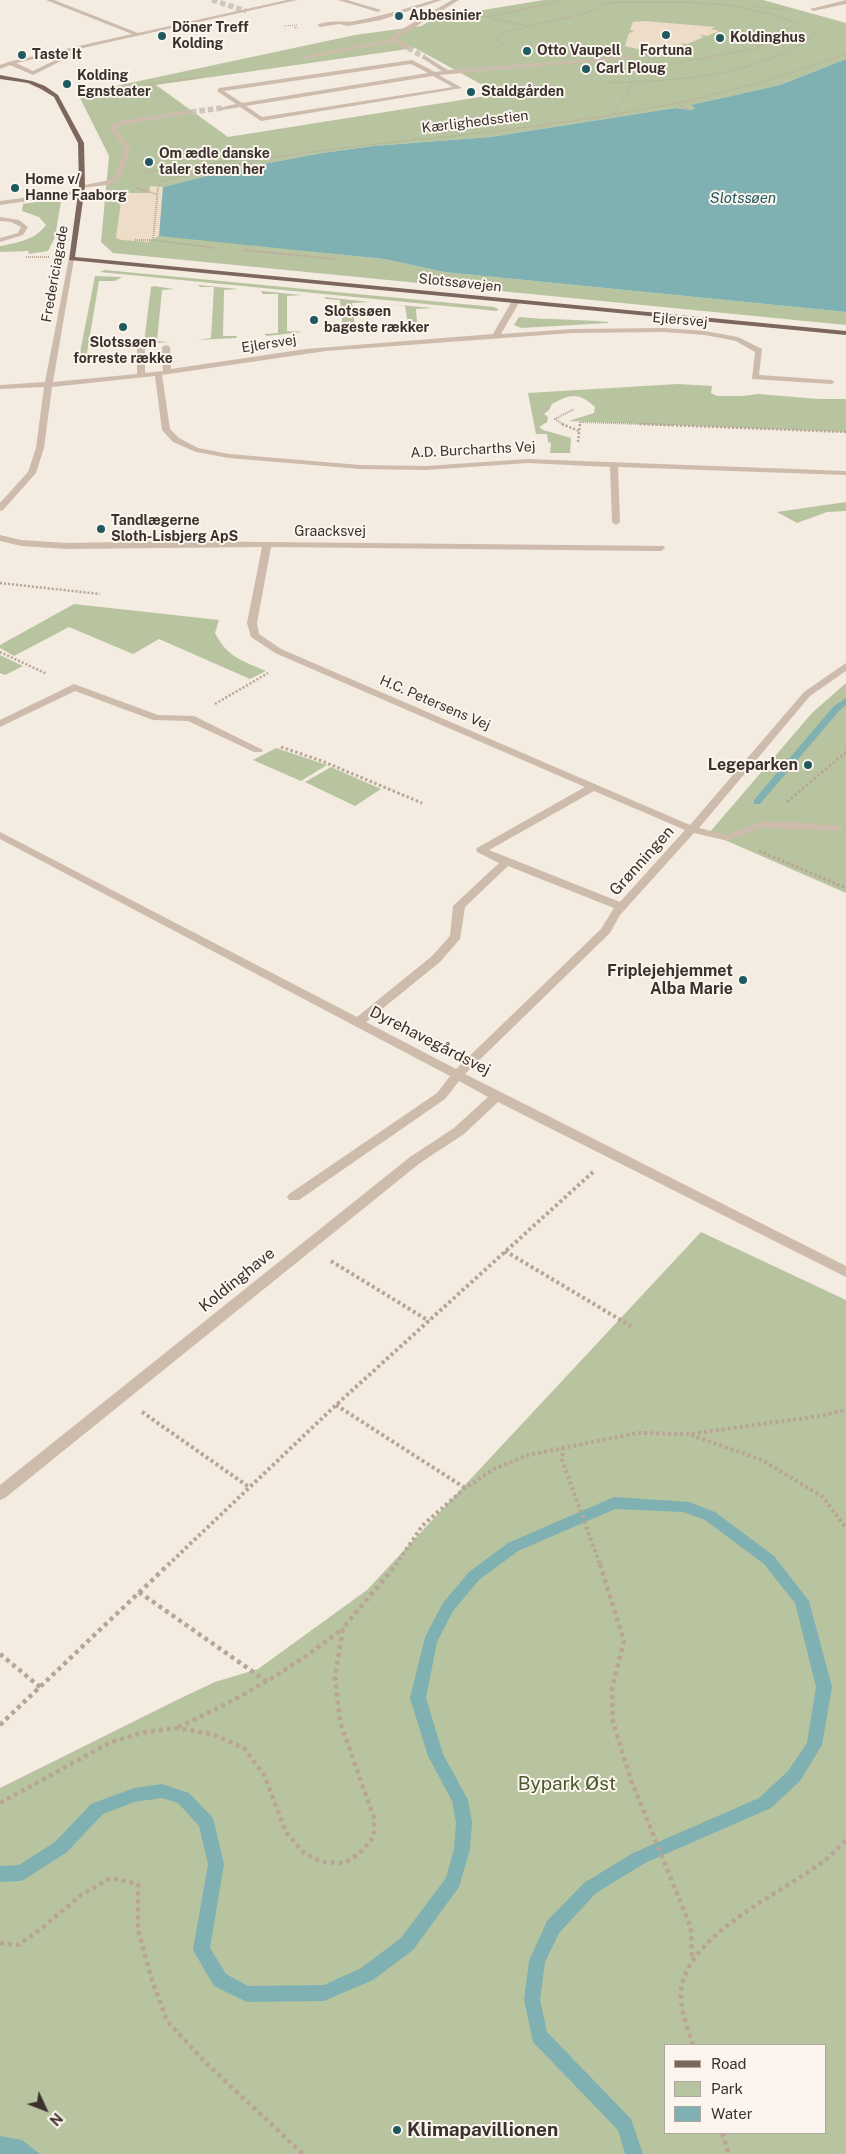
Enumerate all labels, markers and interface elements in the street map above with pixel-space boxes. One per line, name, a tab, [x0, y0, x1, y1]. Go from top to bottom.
place label: Abbesinier	[409, 8, 481, 24]
marker: Abbesinier	[393, 10, 405, 22]
place label: Döner Treff Kolding	[172, 20, 248, 52]
marker: Fortuna	[660, 29, 672, 41]
marker: Döner Treff Kolding	[156, 30, 168, 42]
place label: Koldinghus	[730, 30, 805, 46]
marker: Koldinghus	[714, 32, 726, 44]
place label: Otto Vaupell	[537, 43, 621, 59]
place label: Fortuna	[640, 43, 692, 59]
marker: Otto Vaupell	[521, 45, 533, 57]
place label: Taste It	[32, 47, 82, 63]
marker: Taste It	[16, 49, 28, 61]
place label: Carl Ploug	[596, 61, 666, 77]
marker: Carl Ploug	[580, 63, 592, 75]
place label: Kolding Egnsteater	[77, 68, 151, 100]
marker: Kolding Egnsteater	[61, 78, 73, 90]
place label: Staldgården	[481, 84, 564, 100]
marker: Staldgården	[465, 86, 477, 98]
street label: Kærlighedsstien	[421, 107, 529, 137]
place label: Om ædle danske taler stenen her	[159, 146, 270, 178]
marker: Om ædle danske taler stenen her	[143, 156, 155, 168]
place label: Home v/ Hanne Faaborg	[25, 172, 127, 204]
marker: Home v/ Hanne Faaborg	[9, 182, 21, 194]
water label: Slotssøen	[710, 189, 776, 207]
street label: Fredericiagade	[38, 224, 72, 324]
street label: Slotssøvejen	[418, 270, 502, 296]
place label: Slotssøen bageste rækker	[324, 304, 429, 336]
street label: Ejlersvej	[652, 309, 708, 331]
marker: Slotssøen bageste rækker	[308, 314, 320, 326]
marker: Slotssøen forreste række	[117, 321, 129, 333]
street label: Ejlersvej	[240, 331, 298, 357]
place label: Slotssøen forreste række	[73, 335, 173, 368]
street label: A.D. Burcharths Vej	[410, 438, 536, 462]
place label: Tandlægerne Sloth-Lisbjerg ApS	[111, 513, 238, 546]
marker: Tandlægerne Sloth-Lisbjerg ApS	[95, 523, 107, 535]
street label: Graacksvej	[294, 524, 366, 540]
street label: H.C. Petersens Vej	[377, 672, 493, 734]
place label: Legeparken	[708, 755, 798, 775]
marker: Legeparken	[802, 759, 814, 771]
street label: Grønningen	[606, 822, 678, 900]
place label: Friplejehjemmet Alba Marie	[607, 961, 733, 999]
marker: Friplejehjemmet Alba Marie	[737, 974, 749, 986]
street label: Dyrehavegårdsvej	[366, 1002, 494, 1080]
street label: Koldinghave	[195, 1244, 279, 1316]
park label: Bypark Øst	[518, 1773, 616, 1795]
legend	[664, 2044, 826, 2134]
text: Road	[711, 2055, 747, 2072]
text: Park	[711, 2080, 743, 2097]
north arrow	[20, 2084, 70, 2134]
text: Water	[711, 2105, 753, 2122]
text: N	[46, 2110, 66, 2129]
place label: Klimapavillionen	[407, 2119, 558, 2141]
marker: Klimapavillionen	[391, 2124, 403, 2136]

